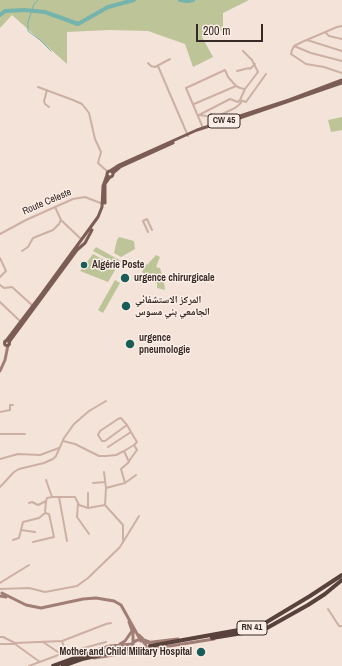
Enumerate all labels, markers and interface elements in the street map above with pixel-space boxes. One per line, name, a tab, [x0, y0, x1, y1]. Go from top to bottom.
scale bar	[198, 16, 265, 42]
text: 200 m	[203, 23, 230, 39]
road number: CW 45	[208, 114, 240, 128]
street label: Route Celeste	[21, 186, 73, 218]
place label: Algérie Poste	[92, 259, 144, 271]
marker: Algérie Poste	[79, 260, 89, 270]
marker: urgence chirurgicale	[119, 272, 131, 284]
place label: urgence chirurgicale	[134, 272, 215, 284]
place label: المركز الاستشفائي الجامعي بني مسوس	[135, 294, 210, 318]
marker: المركز الاستشفائي الجامعي بني مسوس	[120, 300, 132, 312]
place label: urgence pneumologie	[139, 332, 190, 356]
marker: urgence pneumologie	[124, 338, 136, 350]
road number: RN 41	[237, 621, 267, 635]
place label: Mother and Child Military Hospital	[59, 646, 192, 658]
marker: Mother and Child Military Hospital	[195, 646, 207, 658]

